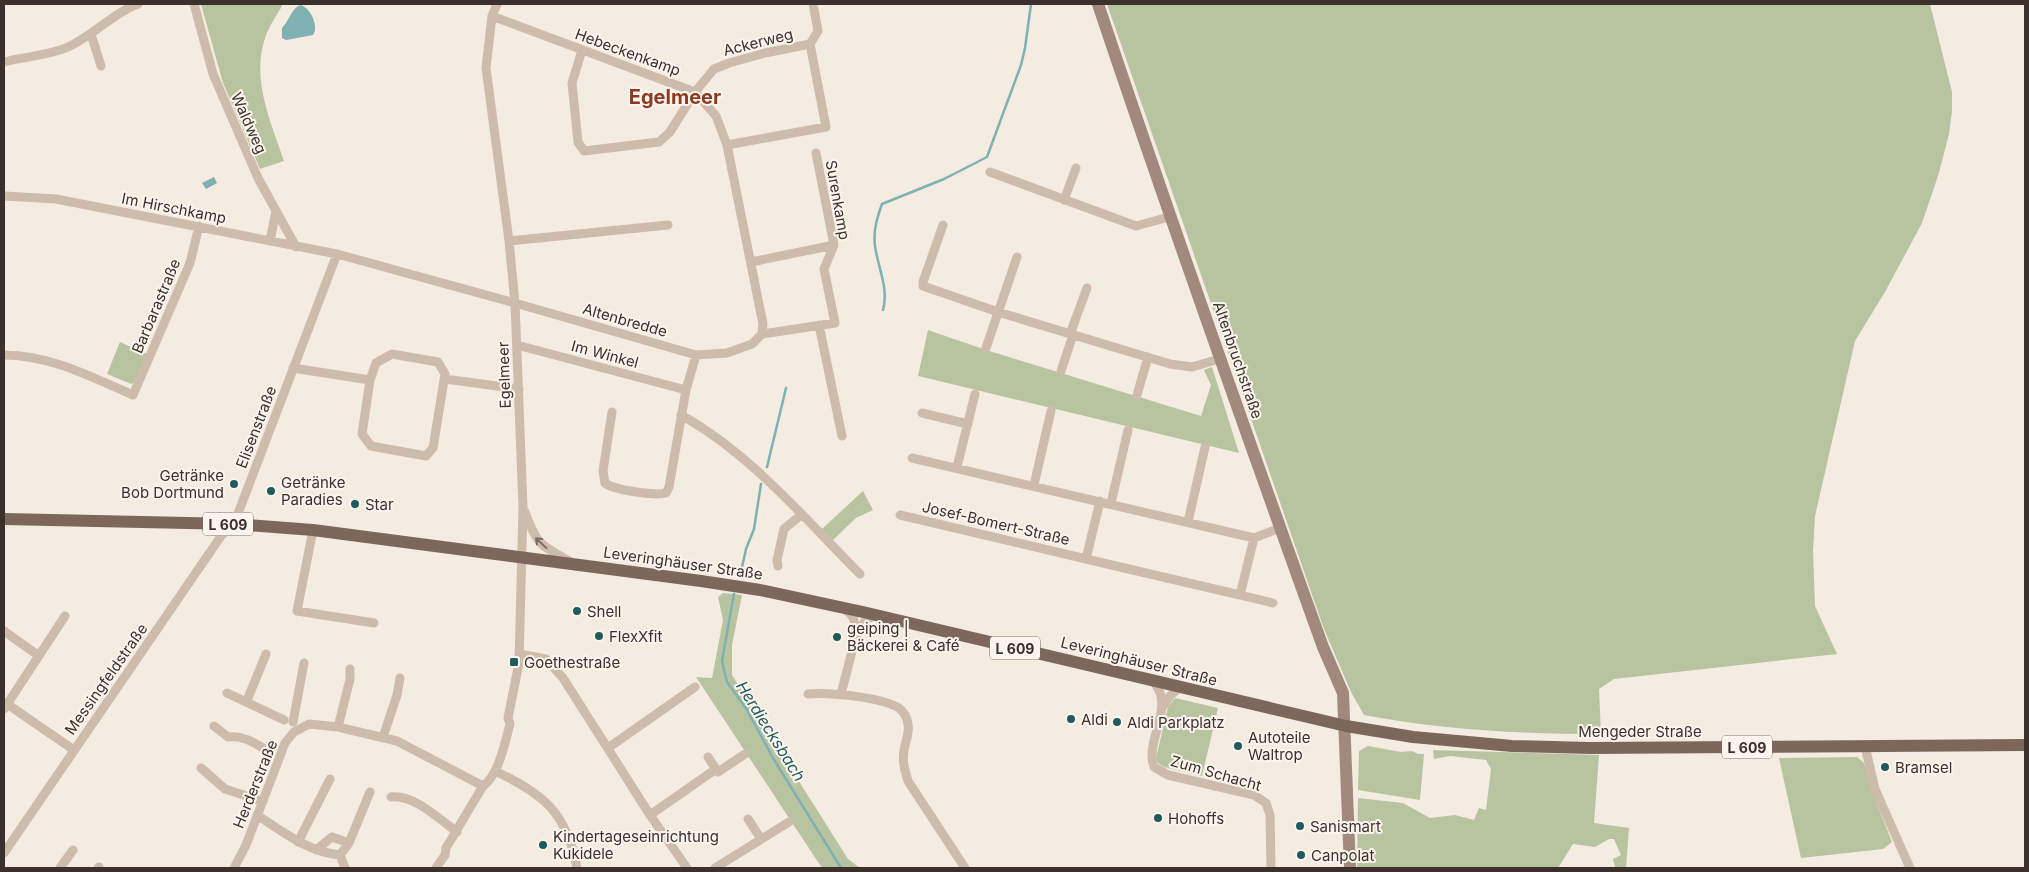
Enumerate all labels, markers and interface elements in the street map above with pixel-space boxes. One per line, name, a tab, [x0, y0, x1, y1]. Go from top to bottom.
street label: Hebeckenkamp	[573, 24, 683, 80]
street label: Ackerweg	[721, 24, 795, 60]
district label: Egelmeer	[629, 85, 721, 109]
street label: Waldweg	[227, 89, 271, 157]
street label: Surenkamp	[822, 159, 854, 241]
street label: Im Hirschkamp	[120, 189, 228, 227]
street label: Barbarastraße	[128, 256, 184, 356]
street label: Altenbredde	[581, 299, 669, 341]
street label: Altenbruchstraße	[1209, 299, 1267, 421]
street label: Im Winkel	[569, 336, 641, 372]
street label: Egelmeer	[493, 341, 515, 409]
street label: Elisenstraße	[232, 383, 280, 471]
place label: Getränke Bob Dortmund	[121, 466, 224, 502]
place label: Getränke Paradies	[281, 473, 345, 509]
marker: Getränke Bob Dortmund	[228, 478, 240, 490]
marker: Getränke Paradies	[265, 485, 277, 497]
place label: Star	[365, 495, 394, 514]
street label: Josef-Bomert-Straße	[920, 497, 1072, 549]
marker: Star	[349, 498, 361, 510]
road number: L 609	[203, 512, 253, 536]
one-way arrow	[535, 537, 548, 548]
street label: Leveringhäuser Straße	[602, 542, 764, 584]
place label: Shell	[587, 602, 622, 621]
marker: Shell	[571, 605, 583, 617]
place label: geiping | Bäckerei & Café	[847, 619, 960, 655]
street label: Messingfeldstraße	[61, 620, 151, 738]
place label: FlexXfit	[609, 627, 663, 646]
marker: FlexXfit	[593, 630, 605, 642]
marker: geiping | Bäckerei & Café	[831, 631, 843, 643]
street label: Leveringhäuser Straße	[1059, 632, 1219, 690]
road number: L 609	[990, 636, 1040, 660]
place label: Goethestraße	[524, 653, 620, 672]
marker: Goethestraße	[508, 656, 520, 668]
water label: Herdiecksbach	[732, 677, 810, 785]
place label: Aldi	[1081, 710, 1108, 729]
marker: Aldi	[1065, 713, 1077, 725]
place label: Aldi Parkplatz	[1127, 713, 1225, 732]
marker: Aldi Parkplatz	[1111, 716, 1123, 728]
street label: Mengeder Straße	[1578, 722, 1702, 741]
place label: Autoteile Waltrop	[1248, 728, 1311, 764]
road number: L 609	[1722, 736, 1772, 759]
street label: Herderstraße	[229, 737, 281, 831]
marker: Autoteile Waltrop	[1232, 740, 1244, 752]
street label: Zum Schacht	[1168, 751, 1264, 795]
place label: Bramsel	[1895, 758, 1952, 777]
marker: Bramsel	[1879, 761, 1891, 773]
place label: Hohoffs	[1168, 809, 1224, 828]
marker: Hohoffs	[1152, 812, 1164, 824]
place label: Sanismart	[1310, 817, 1381, 836]
marker: Sanismart	[1294, 820, 1306, 832]
place label: Kindertageseinrichtung Kukidele	[553, 827, 719, 863]
marker: Kindertageseinrichtung Kukidele	[537, 839, 549, 851]
place label: Canpolat	[1311, 846, 1374, 865]
marker: Canpolat	[1295, 849, 1307, 861]

